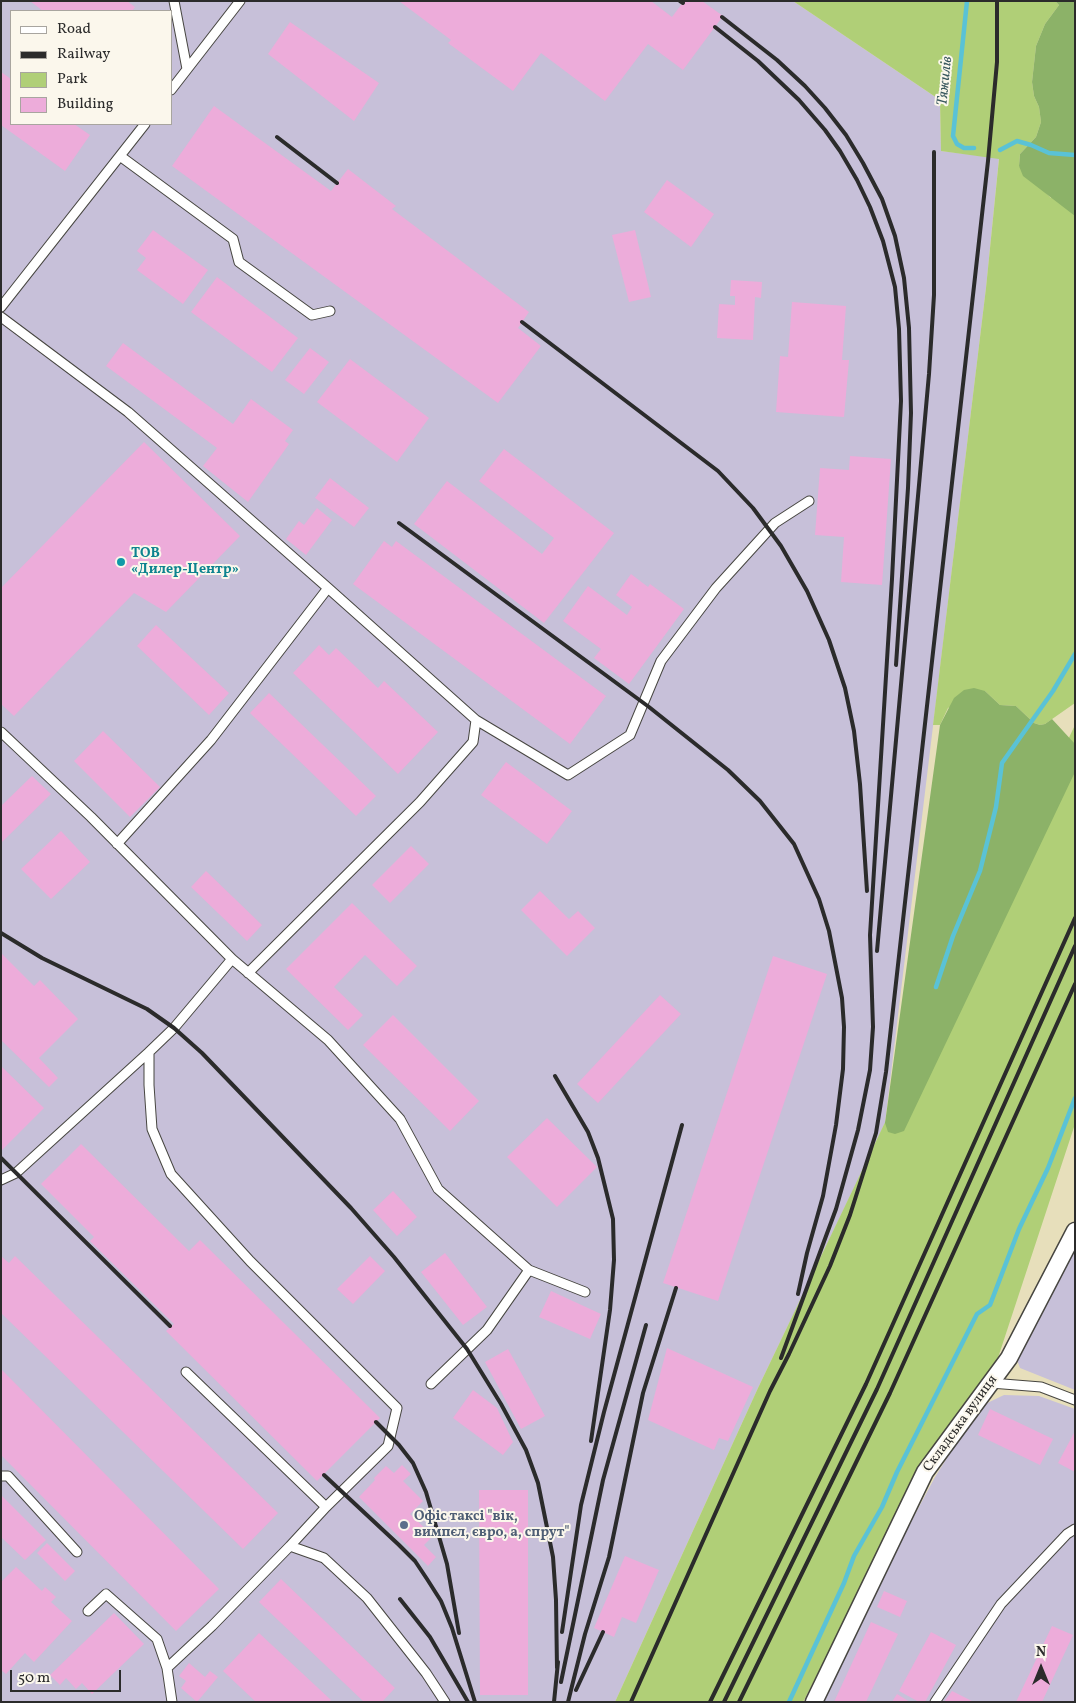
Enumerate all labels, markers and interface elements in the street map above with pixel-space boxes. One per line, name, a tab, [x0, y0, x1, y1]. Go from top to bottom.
legend	[10, 10, 172, 125]
text: Road	[57, 19, 91, 40]
text: Railway	[57, 44, 110, 65]
water label: Тяжилів	[934, 55, 958, 107]
text: Park	[57, 69, 88, 90]
text: Building	[57, 94, 113, 115]
place label: ТОВ «Дилер-Центр»	[131, 546, 239, 578]
marker: ТОВ «Дилер-Центр»	[115, 556, 127, 568]
street label: Складська вулиця	[920, 1372, 1002, 1476]
place label: Офіс таксі "вік, вимпєл, євро, а, спрут"	[414, 1509, 569, 1541]
marker: Офіс таксі "вік, вимпєл, євро, а, спрут"	[398, 1519, 410, 1531]
north arrow	[1016, 1643, 1066, 1693]
text: N	[1036, 1643, 1046, 1662]
scale bar	[12, 1660, 124, 1692]
text: 50 m	[18, 1668, 50, 1689]

